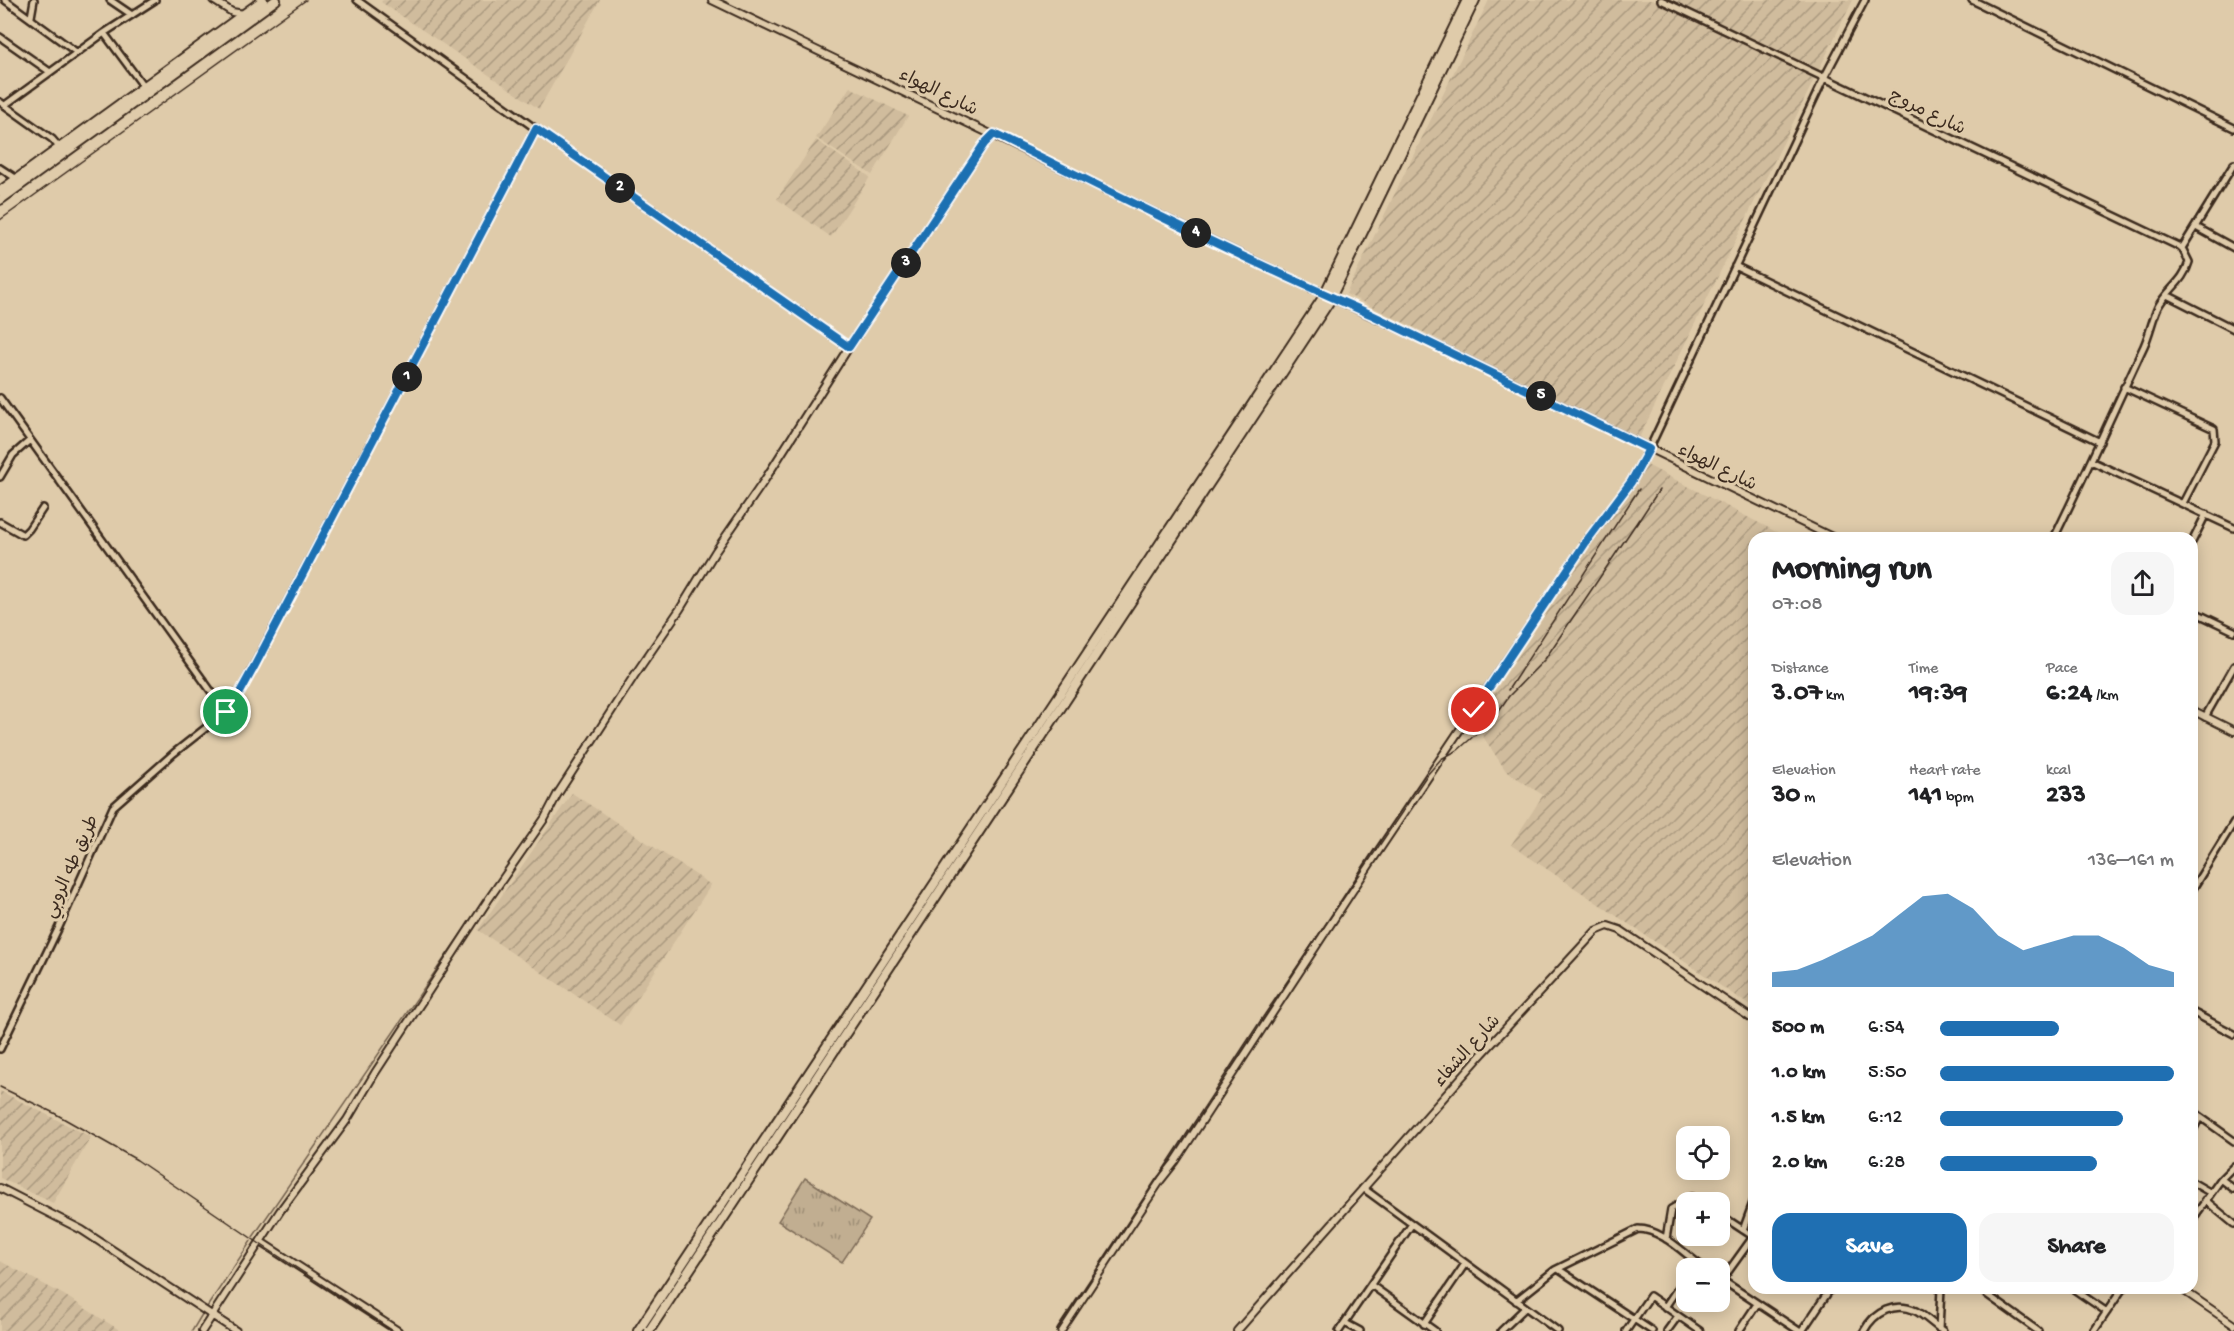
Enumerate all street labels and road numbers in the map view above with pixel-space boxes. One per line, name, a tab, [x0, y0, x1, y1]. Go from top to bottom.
street label: شارع الهواء	[895, 65, 981, 121]
street label: شارع مروج	[1885, 86, 1968, 141]
street label: شارع الهواء	[1674, 440, 1760, 496]
street label: طريق طه الروبي	[40, 812, 107, 923]
street label: شارع الشفاء	[1430, 1011, 1506, 1092]

